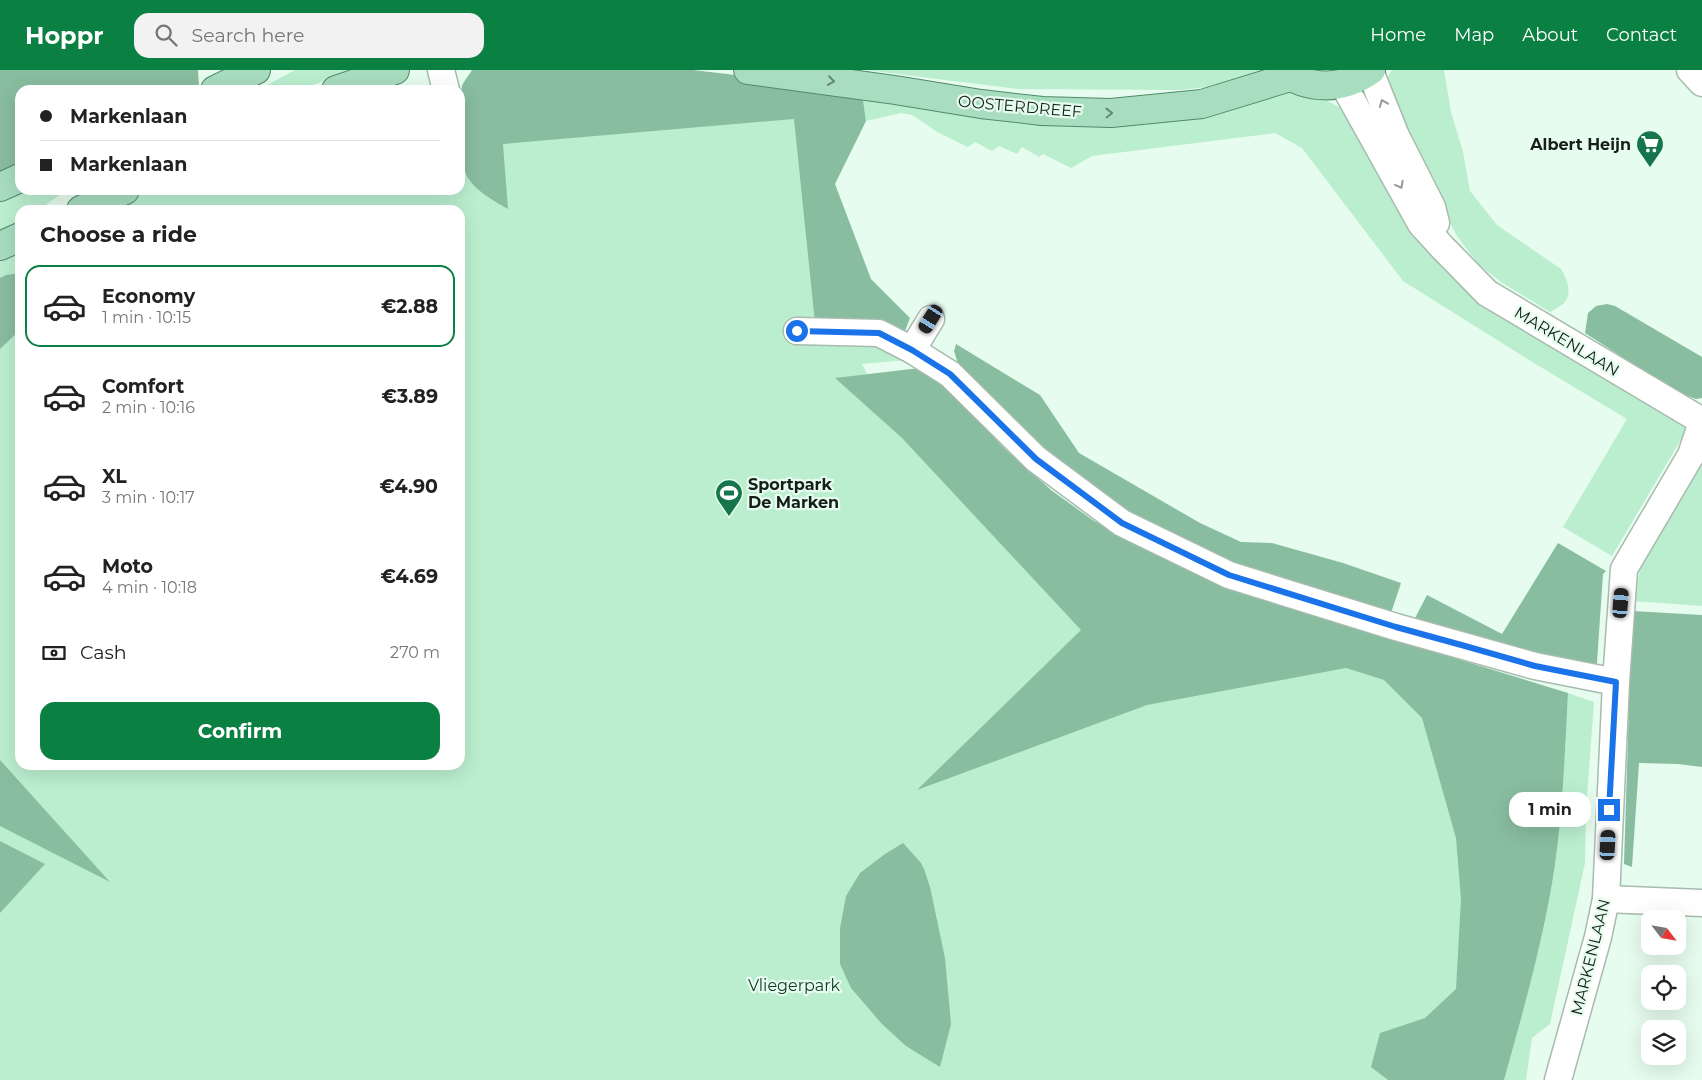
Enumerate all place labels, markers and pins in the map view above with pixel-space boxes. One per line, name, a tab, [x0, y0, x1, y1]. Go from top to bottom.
supermarket icon: Albert Heijn	[1635, 129, 1665, 168]
place label: Albert Heijn	[1529, 135, 1631, 154]
place label: Sportpark De Marken	[748, 475, 839, 512]
sports icon: Sportpark De Marken	[714, 478, 744, 517]

